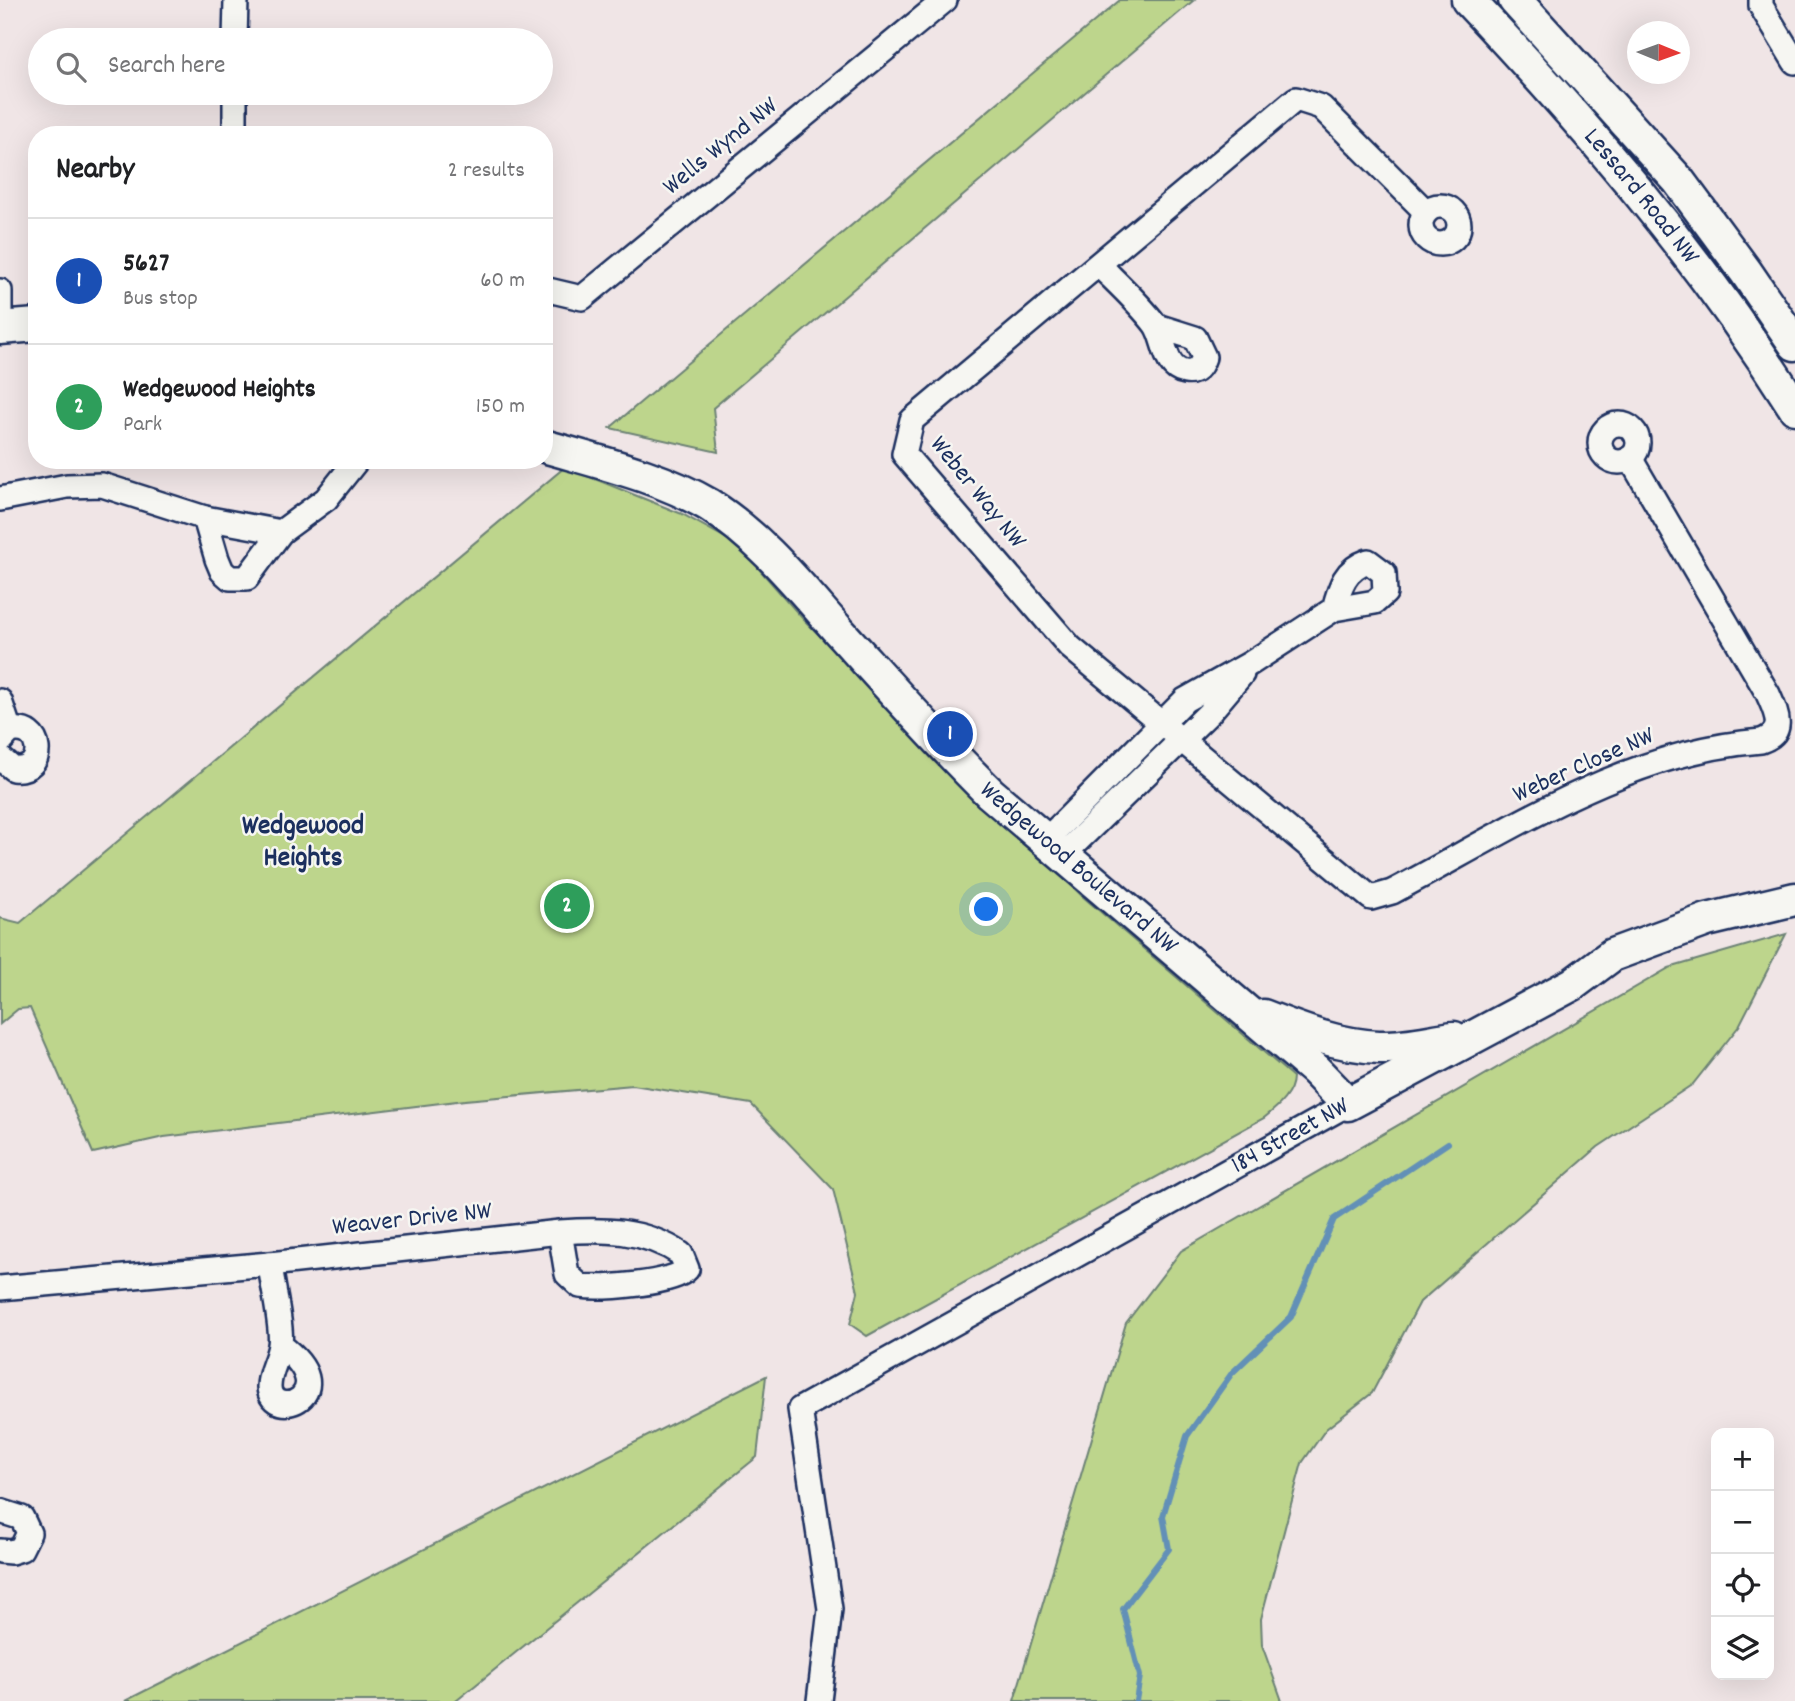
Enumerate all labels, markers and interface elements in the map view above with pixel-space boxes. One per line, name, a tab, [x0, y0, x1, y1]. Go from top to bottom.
north arrow	[1627, 21, 1690, 84]
search box	[28, 28, 553, 105]
icon: search	[52, 48, 90, 86]
text: Search here	[108, 48, 226, 85]
street label: Wells Wynd NW	[655, 89, 787, 205]
street label: Lessard Road NW	[1574, 120, 1708, 273]
text: Nearby	[56, 150, 134, 193]
text: 2 results	[448, 155, 525, 188]
text: 5627	[123, 246, 169, 283]
text: 1	[76, 265, 82, 298]
text: 60 m	[480, 265, 525, 298]
text: Bus stop	[123, 283, 198, 316]
text: Wedgewood Heights	[123, 372, 316, 409]
text: 2	[74, 391, 84, 424]
text: 150 m	[476, 391, 525, 424]
text: Park	[123, 409, 162, 442]
street label: Weber Way NW	[920, 428, 1034, 558]
pin: 1	[927, 708, 973, 760]
street label: Weber Close NW	[1507, 718, 1661, 814]
street label: Wedgewood Boulevard NW	[970, 773, 1186, 964]
district label: Wedgewood Heights	[242, 808, 364, 880]
pin: 2	[544, 880, 590, 932]
your location	[969, 892, 1003, 926]
street label: 184 Street NW	[1225, 1088, 1356, 1184]
street label: Weaver Drive NW	[330, 1193, 494, 1247]
map controls	[1711, 1428, 1774, 1680]
button: +	[1711, 1428, 1774, 1491]
button: −	[1711, 1491, 1774, 1554]
button: locate	[1711, 1554, 1774, 1617]
button: layers	[1711, 1617, 1774, 1680]

